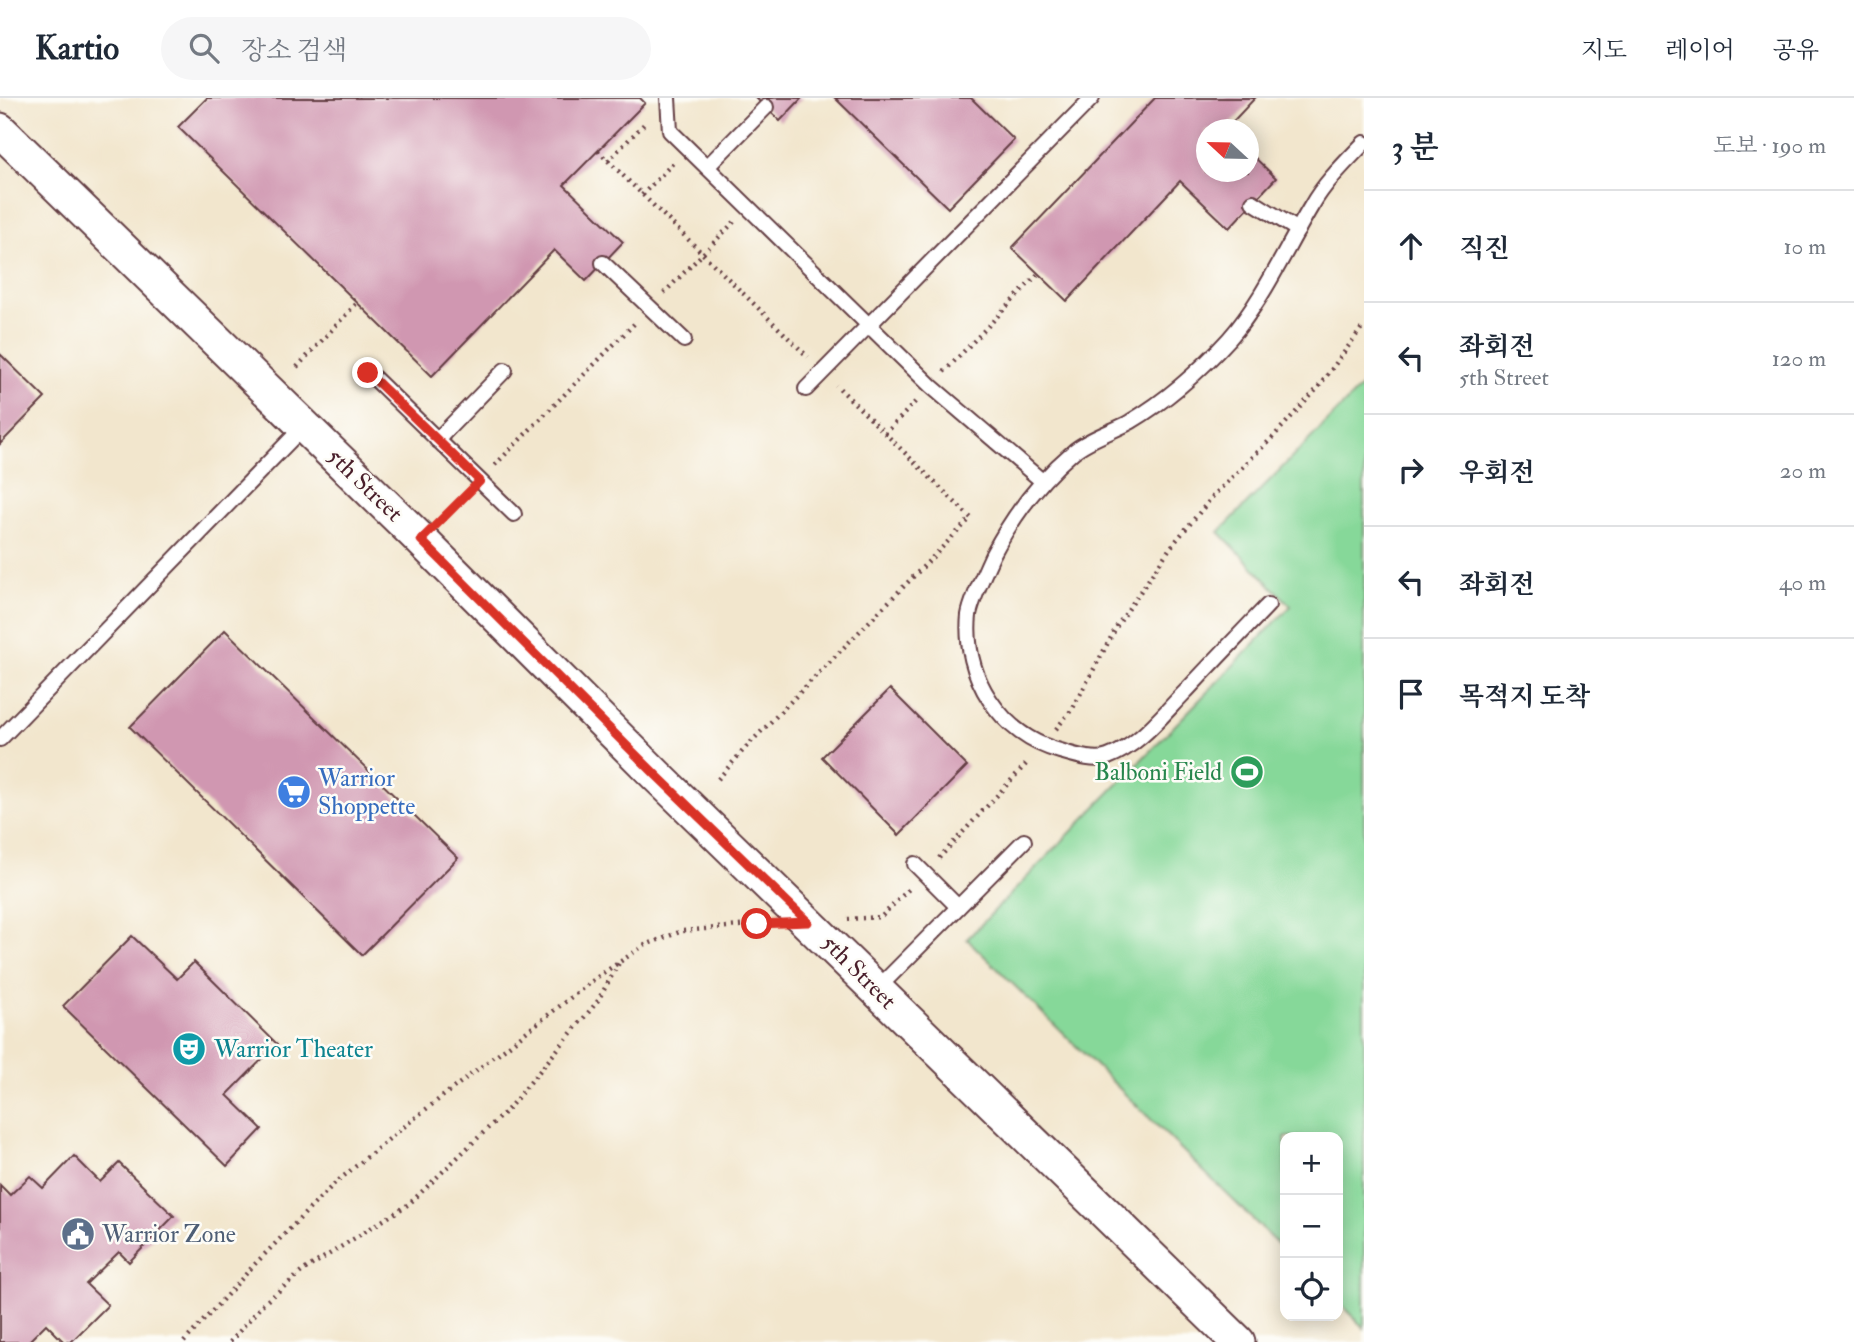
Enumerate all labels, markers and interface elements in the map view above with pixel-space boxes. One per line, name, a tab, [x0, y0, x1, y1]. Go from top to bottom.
search box	[161, 17, 651, 80]
text: Kartio	[35, 28, 119, 69]
icon: search	[185, 29, 223, 67]
text: 장소 검색	[241, 35, 347, 67]
text: 지도	[1581, 35, 1627, 66]
text: 레이어	[1665, 35, 1735, 66]
text: 공유	[1773, 35, 1819, 66]
north arrow	[1196, 119, 1259, 182]
text: 3 분	[1392, 129, 1439, 166]
text: 도보 · 190 m	[1713, 131, 1826, 160]
icon: ahead	[1392, 227, 1430, 265]
text: 10 m	[1783, 232, 1826, 261]
text: 직진	[1459, 233, 1509, 265]
text: 좌회전	[1459, 331, 1534, 363]
icon: left	[1392, 339, 1430, 377]
text: 120 m	[1772, 344, 1826, 373]
route end	[352, 357, 383, 388]
text: 5th Street	[1459, 363, 1549, 392]
street label: 5th Street	[320, 441, 410, 529]
icon: right	[1392, 451, 1430, 489]
text: 20 m	[1780, 456, 1826, 485]
text: 우회전	[1459, 457, 1534, 489]
icon: left	[1392, 563, 1430, 601]
text: 40 m	[1779, 568, 1826, 597]
text: 좌회전	[1459, 569, 1534, 601]
icon: arrive	[1392, 675, 1430, 713]
text: 목적지 도착	[1459, 681, 1590, 713]
sports icon: Balboni Field	[1228, 753, 1266, 791]
place label: Balboni Field	[1094, 757, 1222, 788]
place label: Warrior Shoppette	[317, 763, 415, 822]
supermarket icon: Warrior Shoppette	[275, 773, 313, 811]
route start	[741, 908, 772, 939]
street label: 5th Street	[815, 928, 903, 1016]
theatre icon: Warrior Theater	[170, 1030, 208, 1068]
place label: Warrior Theater	[213, 1034, 373, 1065]
map controls	[1280, 1132, 1343, 1321]
button: +	[1280, 1132, 1343, 1195]
button: −	[1280, 1195, 1343, 1258]
public building icon: Warrior Zone	[59, 1215, 97, 1253]
place label: Warrior Zone	[101, 1219, 236, 1250]
button: locate	[1280, 1258, 1343, 1321]

